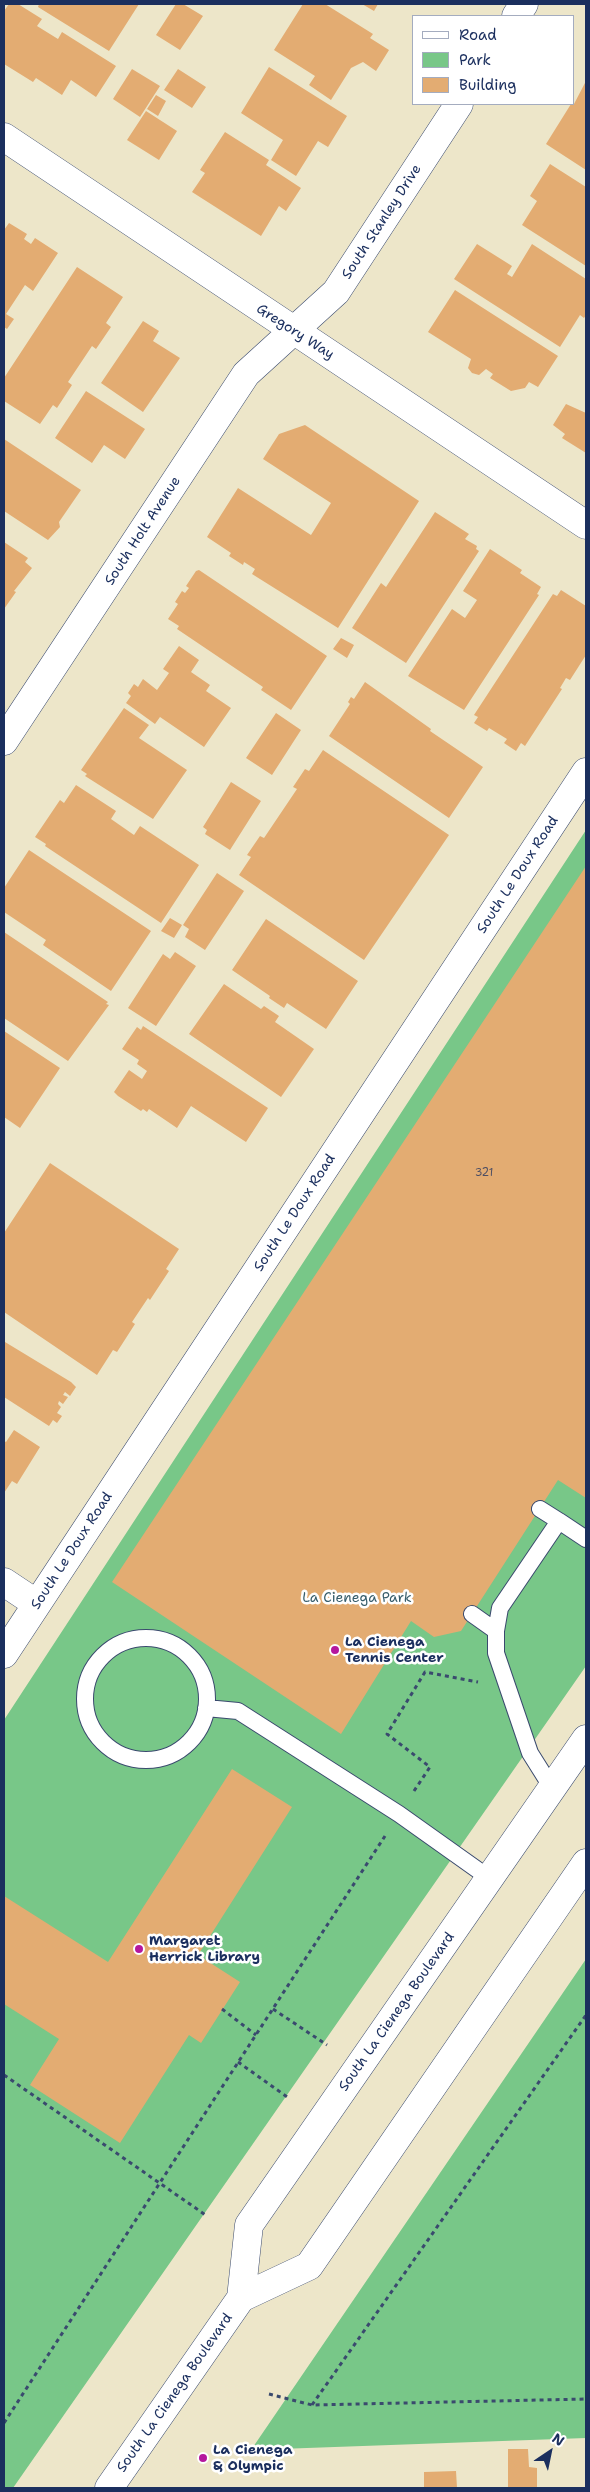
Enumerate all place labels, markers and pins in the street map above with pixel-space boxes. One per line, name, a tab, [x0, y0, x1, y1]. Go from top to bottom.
place label: La Cienega Tennis Center	[345, 1634, 444, 1666]
marker: La Cienega Tennis Center	[329, 1644, 341, 1656]
place label: Margaret Herrick Library	[149, 1933, 260, 1965]
marker: Margaret Herrick Library	[133, 1943, 145, 1955]
place label: La Cienega & Olympic	[213, 2442, 292, 2474]
marker: La Cienega & Olympic	[197, 2452, 209, 2464]

